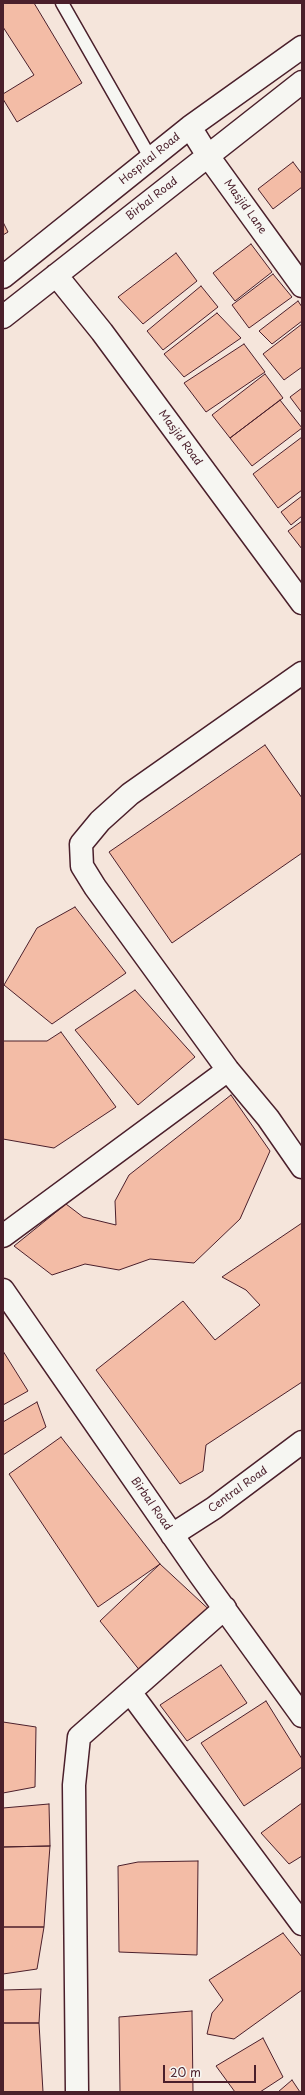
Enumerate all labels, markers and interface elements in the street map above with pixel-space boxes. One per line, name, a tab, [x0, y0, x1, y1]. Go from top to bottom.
street label: Hospital Road	[117, 130, 183, 188]
street label: Birbal Road	[123, 175, 181, 223]
street label: Masjid Lane	[221, 177, 269, 237]
street label: Masjid Road	[155, 408, 205, 468]
street label: Central Road	[206, 1464, 270, 1516]
street label: Birbal Road	[128, 1475, 174, 1533]
scale bar	[165, 2057, 258, 2083]
text: 20 m	[170, 2063, 201, 2081]

